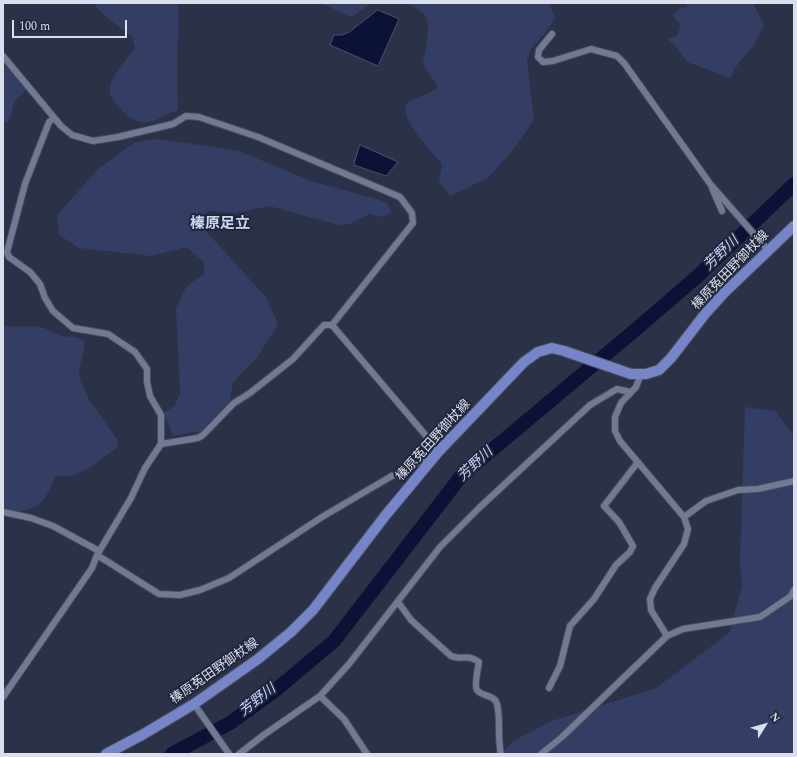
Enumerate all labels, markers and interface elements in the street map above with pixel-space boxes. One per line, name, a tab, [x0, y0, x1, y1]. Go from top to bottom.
scale bar	[14, 12, 129, 38]
text: 100 m	[19, 17, 50, 36]
district label: 榛原足立	[190, 216, 250, 234]
street label: 榛原菟田野御杖線	[689, 228, 773, 314]
water label: 芳野川	[701, 233, 743, 275]
street label: 榛原菟田野御杖線	[393, 397, 475, 485]
water label: 芳野川	[455, 445, 497, 485]
street label: 榛原菟田野御杖線	[168, 636, 262, 708]
water label: 芳野川	[236, 681, 280, 721]
north arrow	[745, 705, 785, 745]
text: N	[765, 709, 784, 726]

